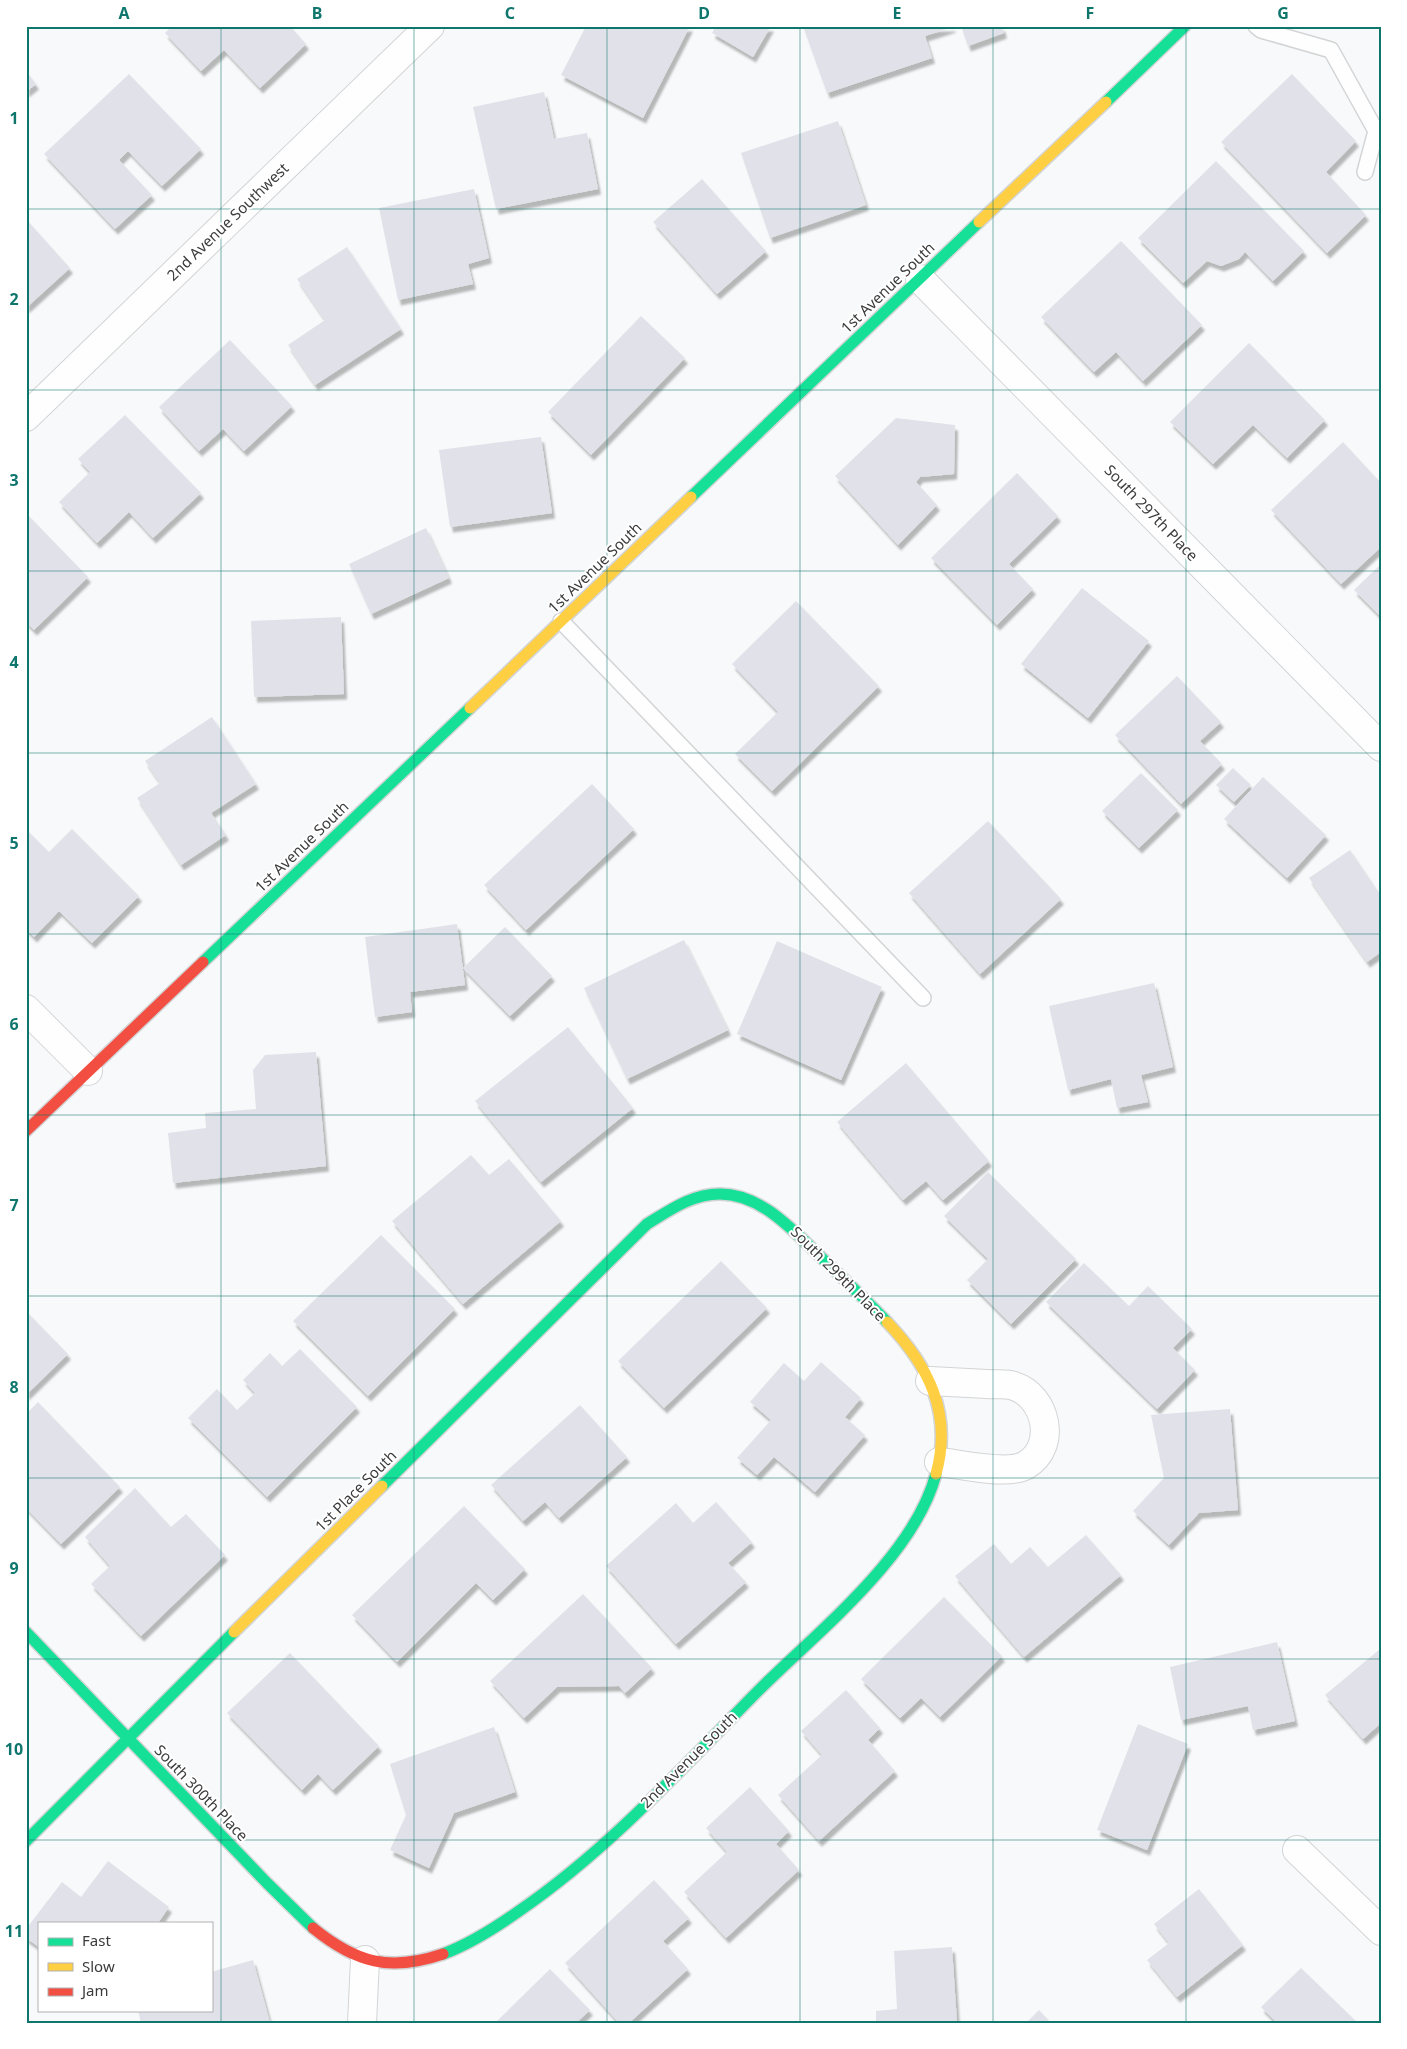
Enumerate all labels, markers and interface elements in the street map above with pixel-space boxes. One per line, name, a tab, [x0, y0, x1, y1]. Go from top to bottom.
text: A	[118, 2, 130, 24]
text: B	[312, 2, 322, 24]
text: C	[505, 2, 515, 24]
text: D	[698, 2, 710, 24]
text: E	[893, 2, 902, 24]
text: F	[1086, 2, 1094, 24]
text: G	[1277, 2, 1289, 24]
text: 1	[9, 107, 19, 129]
street label: 2nd Avenue Southwest	[162, 158, 293, 285]
street label: 1st Avenue South	[836, 237, 938, 337]
text: 2	[9, 288, 19, 310]
street label: South 297th Place	[1101, 460, 1203, 565]
text: 3	[9, 469, 19, 491]
street label: 1st Avenue South	[543, 517, 645, 617]
text: 4	[9, 651, 19, 673]
street label: 1st Avenue South	[250, 796, 352, 896]
text: 5	[9, 832, 19, 854]
text: 6	[9, 1013, 19, 1035]
text: 7	[9, 1194, 19, 1216]
street label: South 299th Place	[787, 1221, 891, 1325]
text: 8	[9, 1376, 19, 1398]
street label: 1st Place South	[310, 1445, 400, 1535]
text: 9	[9, 1557, 19, 1579]
street label: 2nd Avenue South	[636, 1707, 741, 1812]
text: 10	[5, 1738, 23, 1760]
street label: South 300th Place	[151, 1740, 253, 1845]
text: 11	[5, 1920, 23, 1942]
legend	[38, 1922, 212, 2012]
text: Fast	[82, 1930, 111, 1950]
text: Slow	[82, 1956, 115, 1976]
text: Jam	[80, 1980, 109, 2000]

